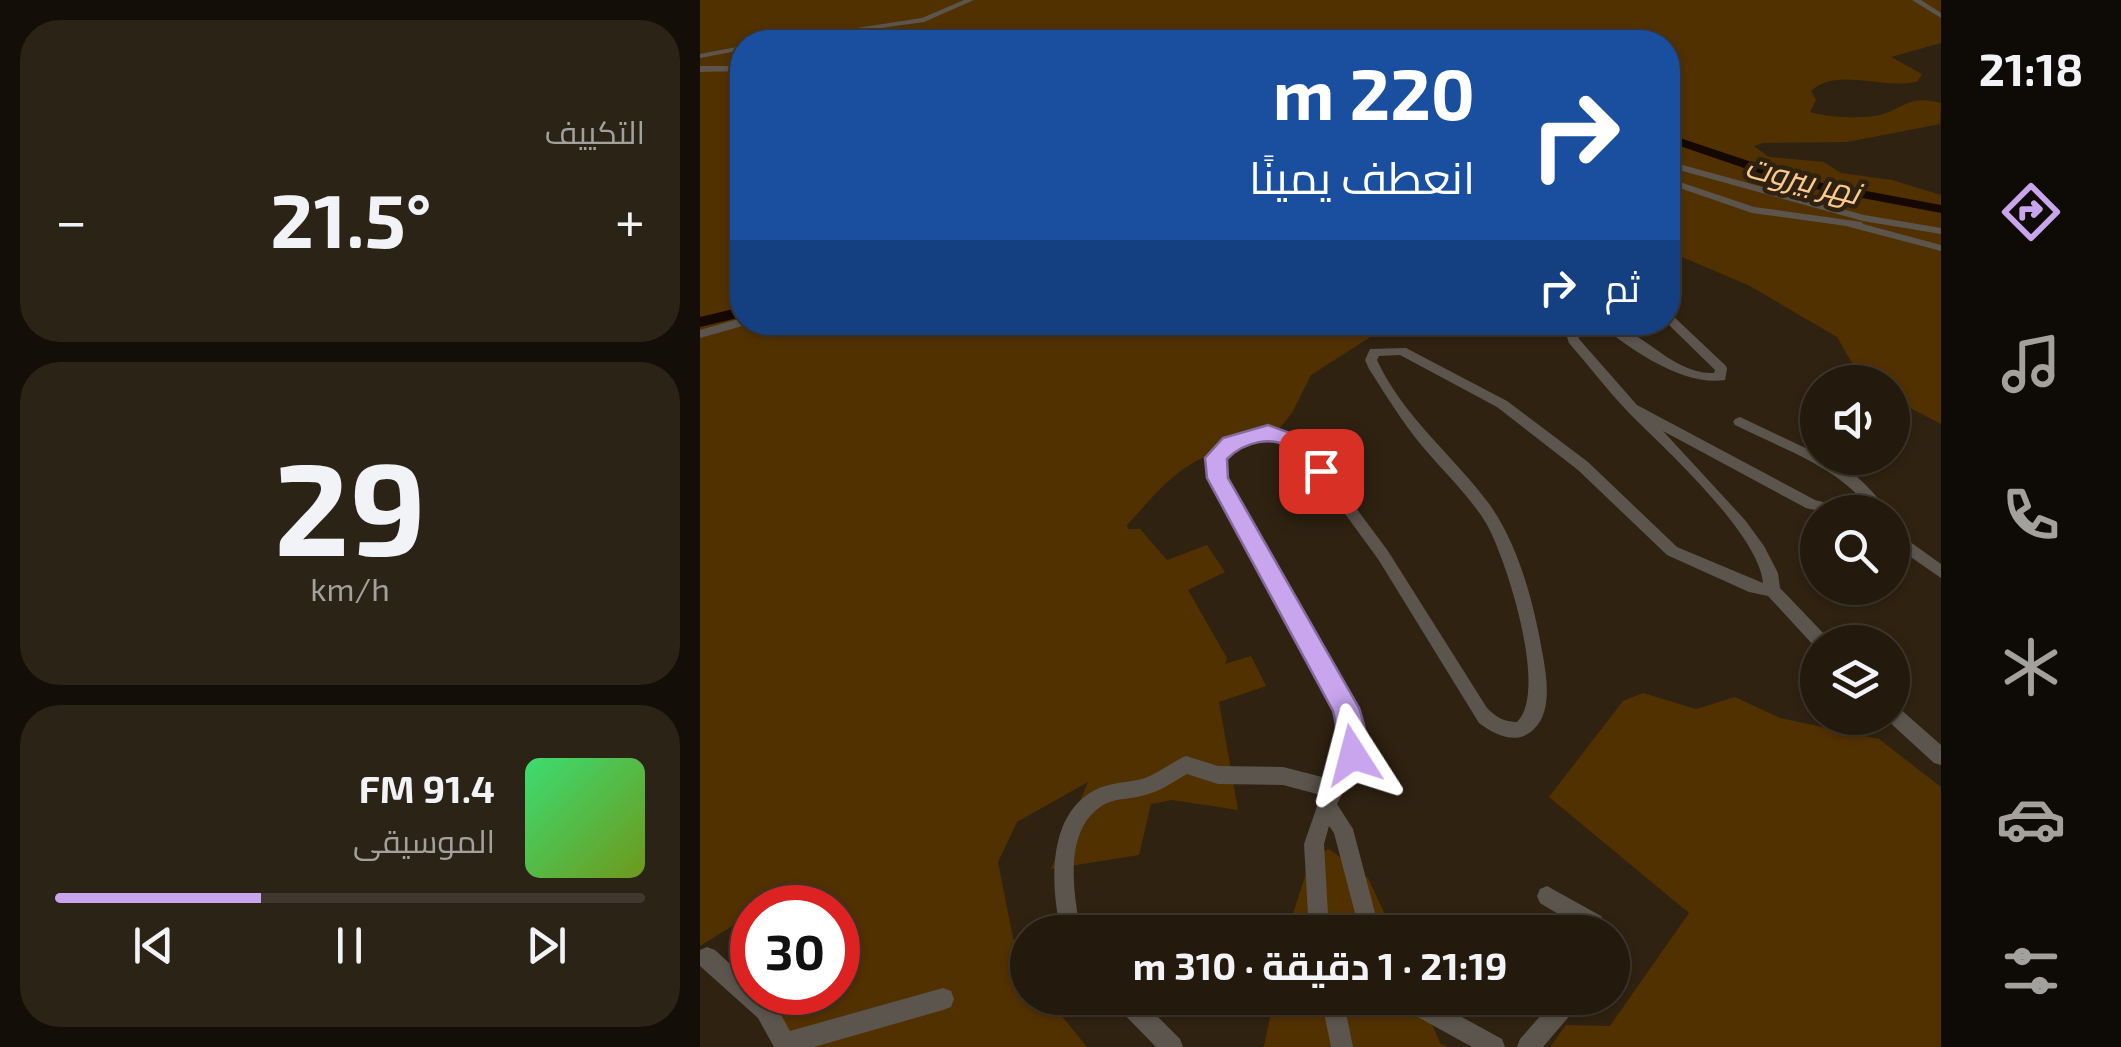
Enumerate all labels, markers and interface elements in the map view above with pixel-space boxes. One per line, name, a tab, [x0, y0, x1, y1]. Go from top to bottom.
text: 21:18	[1979, 41, 2083, 95]
text: 220 m	[1273, 50, 1475, 134]
icon: right	[1510, 70, 1640, 200]
text: التكييف	[545, 112, 645, 150]
water label: نهر بيروت	[1741, 145, 1868, 213]
text: انعطف يمينًا	[1249, 149, 1475, 203]
text: 21.5°	[270, 173, 432, 263]
icon: directions	[1996, 177, 2066, 247]
text: −	[55, 186, 87, 252]
text: +	[615, 186, 645, 252]
icon: right	[1530, 260, 1585, 315]
text: ثم	[1605, 264, 1640, 310]
icon: music	[1996, 329, 2066, 399]
map controls	[1800, 365, 1910, 735]
button: sound	[1800, 365, 1910, 475]
text: 29	[274, 426, 426, 582]
pin	[1279, 429, 1364, 514]
icon: arrive	[1294, 444, 1349, 499]
icon: phone	[1996, 480, 2066, 550]
button: search	[1800, 495, 1910, 605]
text: km/h	[310, 569, 390, 607]
button: layers	[1800, 625, 1910, 735]
icon: climate	[1996, 632, 2066, 702]
position arrow	[1301, 703, 1405, 807]
text: 91.4 FM	[359, 765, 495, 811]
icon: car	[1996, 784, 2066, 854]
text: الموسيقى	[353, 821, 495, 859]
speed limit sign: 30	[730, 885, 860, 1015]
icon: previous	[126, 918, 181, 973]
icon: pause	[322, 918, 377, 973]
icon: next	[519, 918, 574, 973]
icon: filters	[1996, 936, 2066, 1006]
text: 21:19 · 1 دقيقة · 310 m	[1133, 942, 1507, 988]

